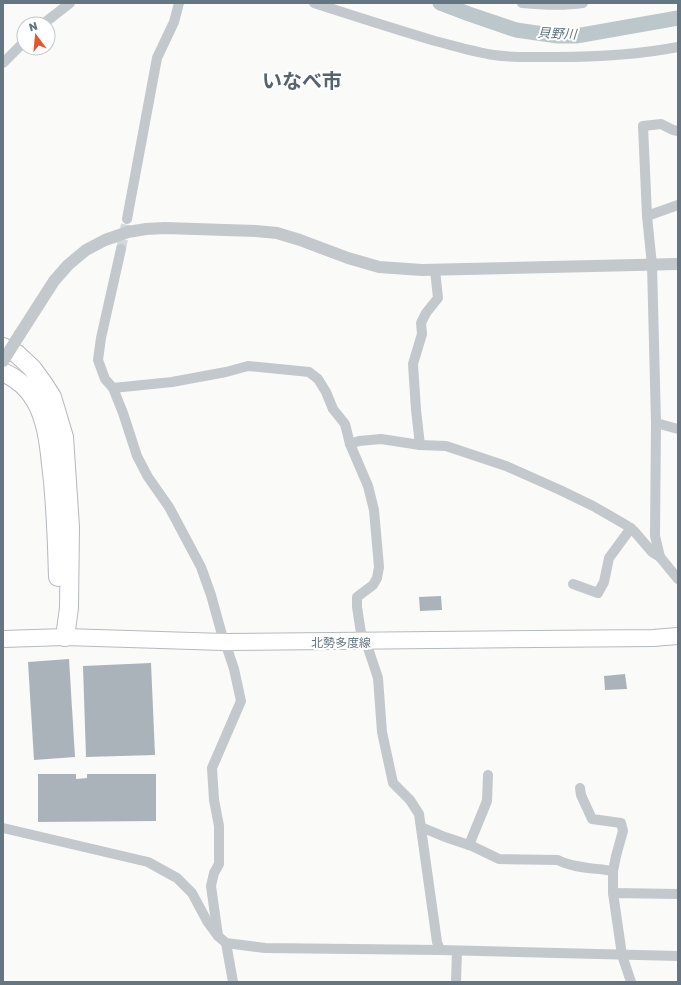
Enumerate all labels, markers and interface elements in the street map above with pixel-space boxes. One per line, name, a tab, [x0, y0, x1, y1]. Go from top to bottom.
north arrow	[16, 16, 56, 56]
text: N	[27, 19, 39, 33]
water label: 貝野川	[537, 24, 579, 42]
district label: いなべ市	[262, 68, 342, 92]
street label: 北勢多度線	[311, 635, 371, 650]

